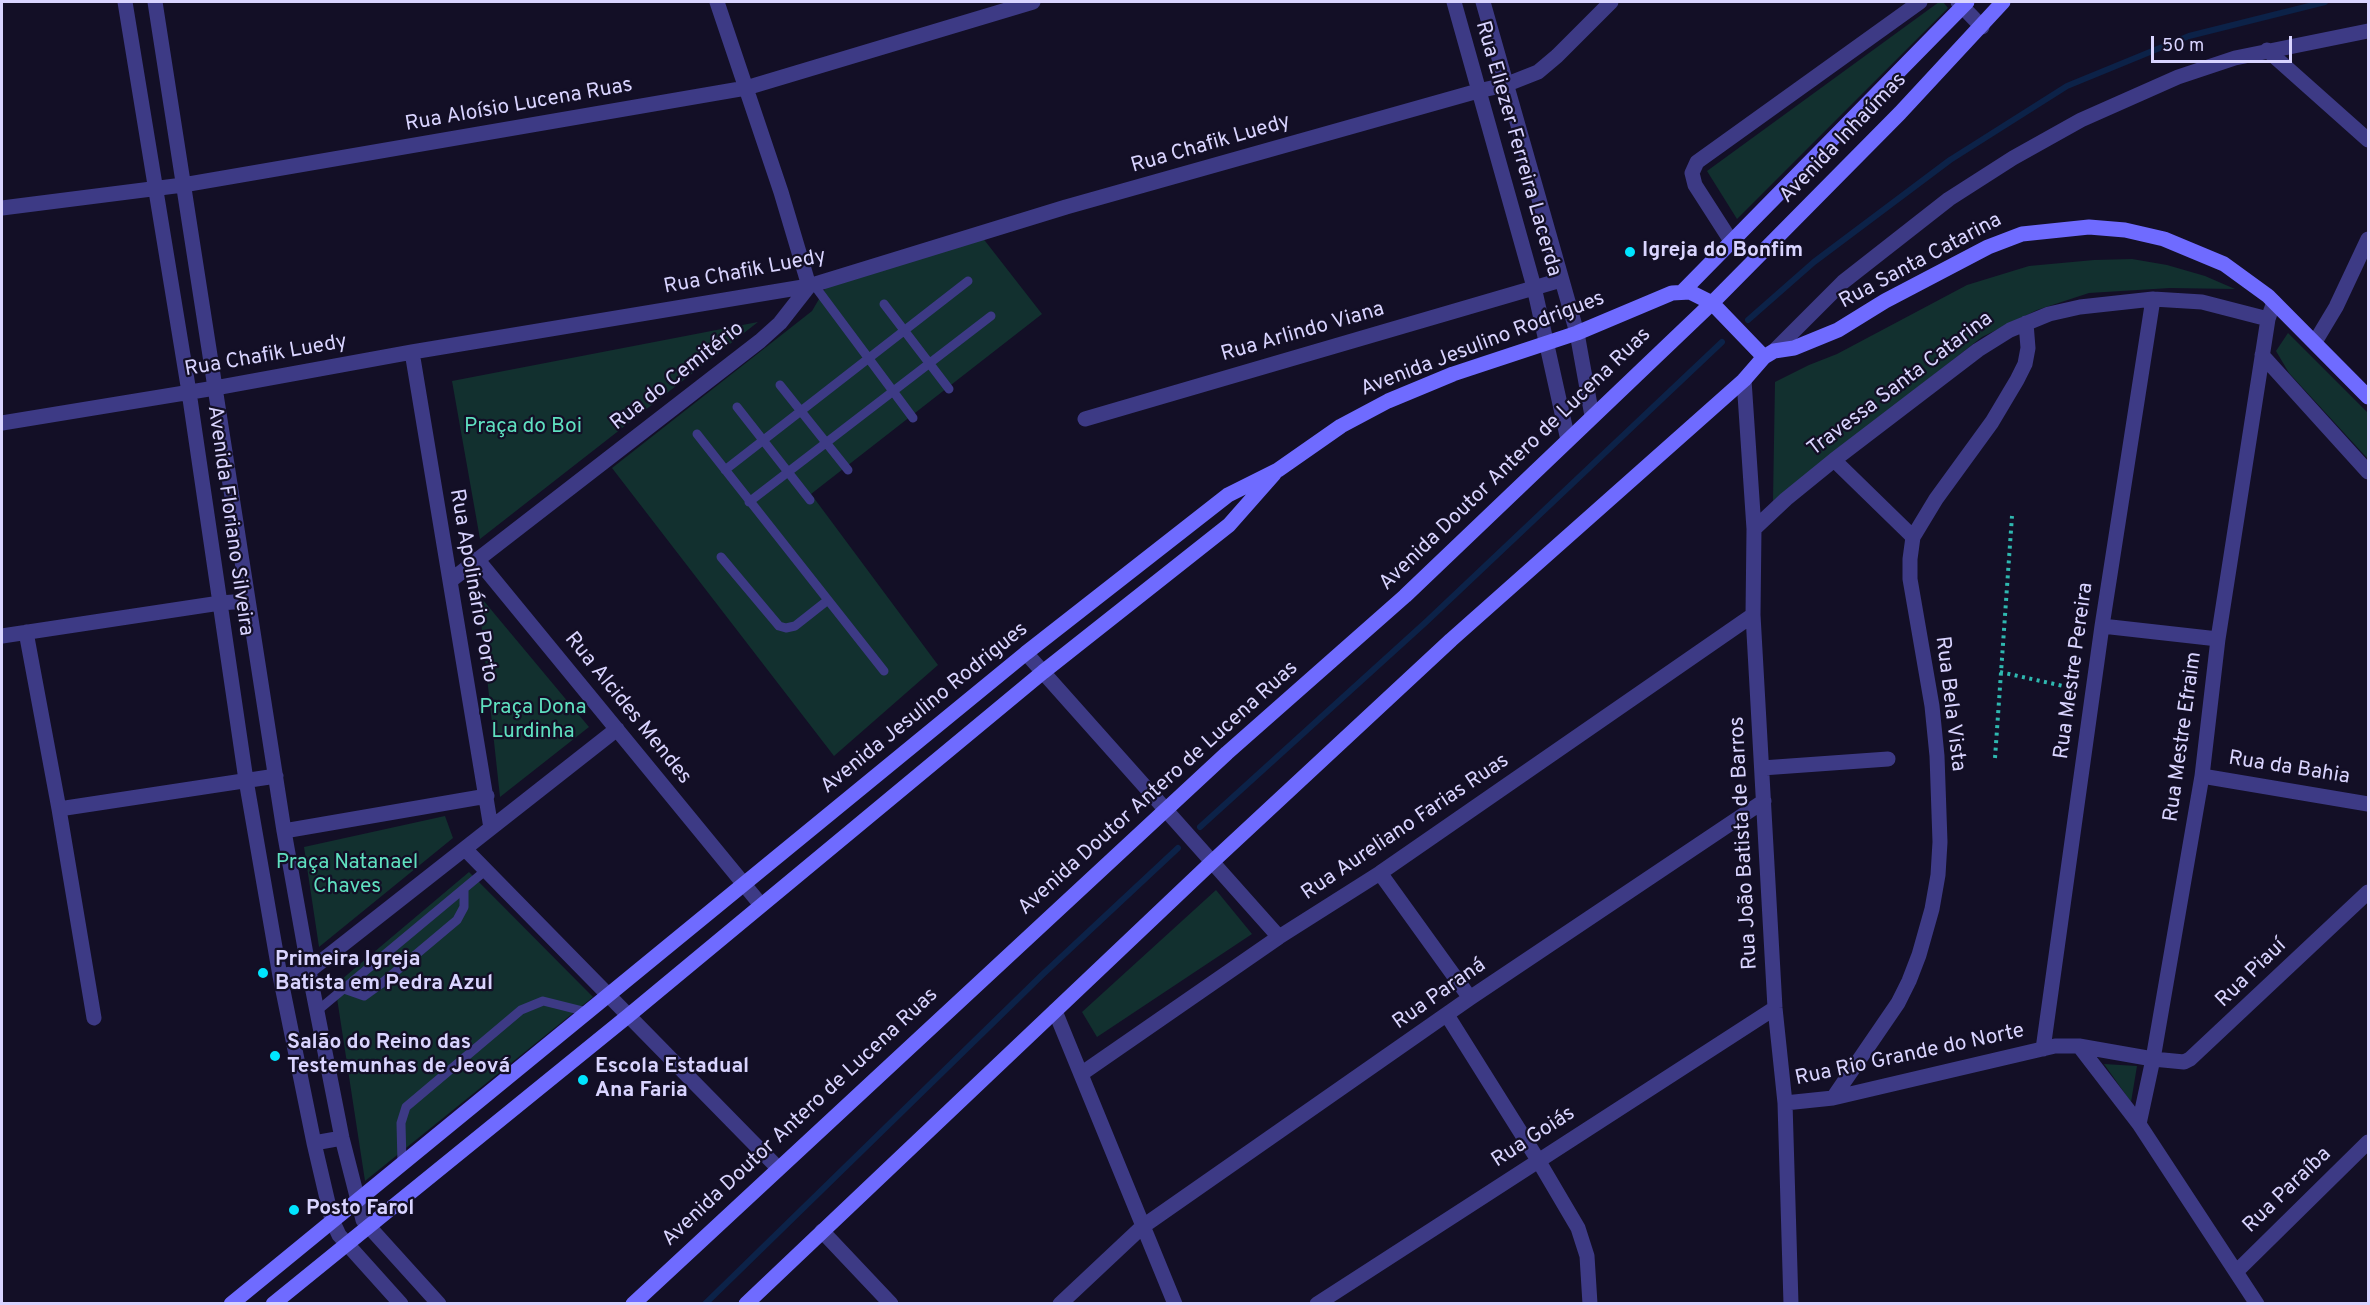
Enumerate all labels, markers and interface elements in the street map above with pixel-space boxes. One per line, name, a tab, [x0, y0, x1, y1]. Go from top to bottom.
street label: Rua Eliezer Ferreira Lacerda	[1468, 18, 1566, 280]
scale bar	[2154, 24, 2295, 62]
text: 50 m	[2162, 35, 2204, 58]
street label: Avenida Inhaúmas	[1775, 69, 1913, 209]
street label: Rua Aloísio Lucena Ruas	[403, 74, 635, 138]
street label: Rua Chafik Luedy	[1128, 110, 1294, 180]
street label: Rua Santa Catarina	[1835, 209, 2007, 315]
place label: Igreja do Bonfim	[1642, 239, 1803, 265]
street label: Rua Chafik Luedy	[662, 245, 828, 301]
marker: Igreja do Bonfim	[1623, 245, 1637, 259]
street label: Avenida Jesulino Rodrigues	[1358, 287, 1608, 403]
street label: Rua Arlindo Viana	[1218, 298, 1388, 368]
street label: Travessa Santa Catarina	[1803, 307, 1999, 463]
street label: Rua do Cemitério	[606, 317, 750, 437]
street label: Avenida Doutor Antero de Lucena Ruas	[1375, 323, 1657, 597]
street label: Rua Chafik Luedy	[183, 330, 349, 384]
street label: Avenida Floriano Silveira	[200, 404, 258, 638]
park label: Praça do Boi	[464, 415, 582, 441]
street label: Rua Apolinário Porto	[443, 487, 501, 685]
street label: Rua Mestre Pereira	[2050, 581, 2100, 761]
street label: Avenida Jesulino Rodrigues	[816, 618, 1034, 800]
street label: Rua Alcides Mendes	[558, 628, 696, 790]
street label: Rua Bela Vista	[1928, 635, 1970, 773]
street label: Rua Mestre Efraim	[2160, 650, 2208, 824]
street label: Avenida Doutor Antero de Lucena Ruas	[1014, 657, 1304, 921]
park label: Praça Dona Lurdinha	[479, 696, 587, 746]
street label: Rua João Batista de Barros	[1726, 716, 1764, 970]
street label: Rua da Bahia	[2226, 747, 2352, 791]
street label: Rua Aureliano Farias Ruas	[1297, 749, 1515, 907]
park label: Praça Natanael Chaves	[276, 851, 418, 901]
street label: Rua Piauí	[2211, 934, 2293, 1014]
place label: Primeira Igreja Batista em Pedra Azul	[275, 948, 493, 998]
street label: Rua Paraná	[1389, 954, 1491, 1036]
marker: Primeira Igreja Batista em Pedra Azul	[256, 966, 270, 980]
street label: Avenida Doutor Antero de Lucena Ruas	[658, 983, 944, 1253]
street label: Rua Rio Grande do Norte	[1793, 1019, 2027, 1093]
place label: Salão do Reino das Testemunhas de Jeová	[287, 1031, 510, 1081]
marker: Salão do Reino das Testemunhas de Jeová	[268, 1049, 282, 1063]
place label: Escola Estadual Ana Faria	[595, 1055, 749, 1105]
marker: Escola Estadual Ana Faria	[576, 1073, 590, 1087]
street label: Rua Goiás	[1488, 1102, 1580, 1174]
street label: Rua Paraíba	[2239, 1143, 2337, 1239]
place label: Posto Farol	[306, 1197, 414, 1223]
marker: Posto Farol	[287, 1203, 301, 1217]

